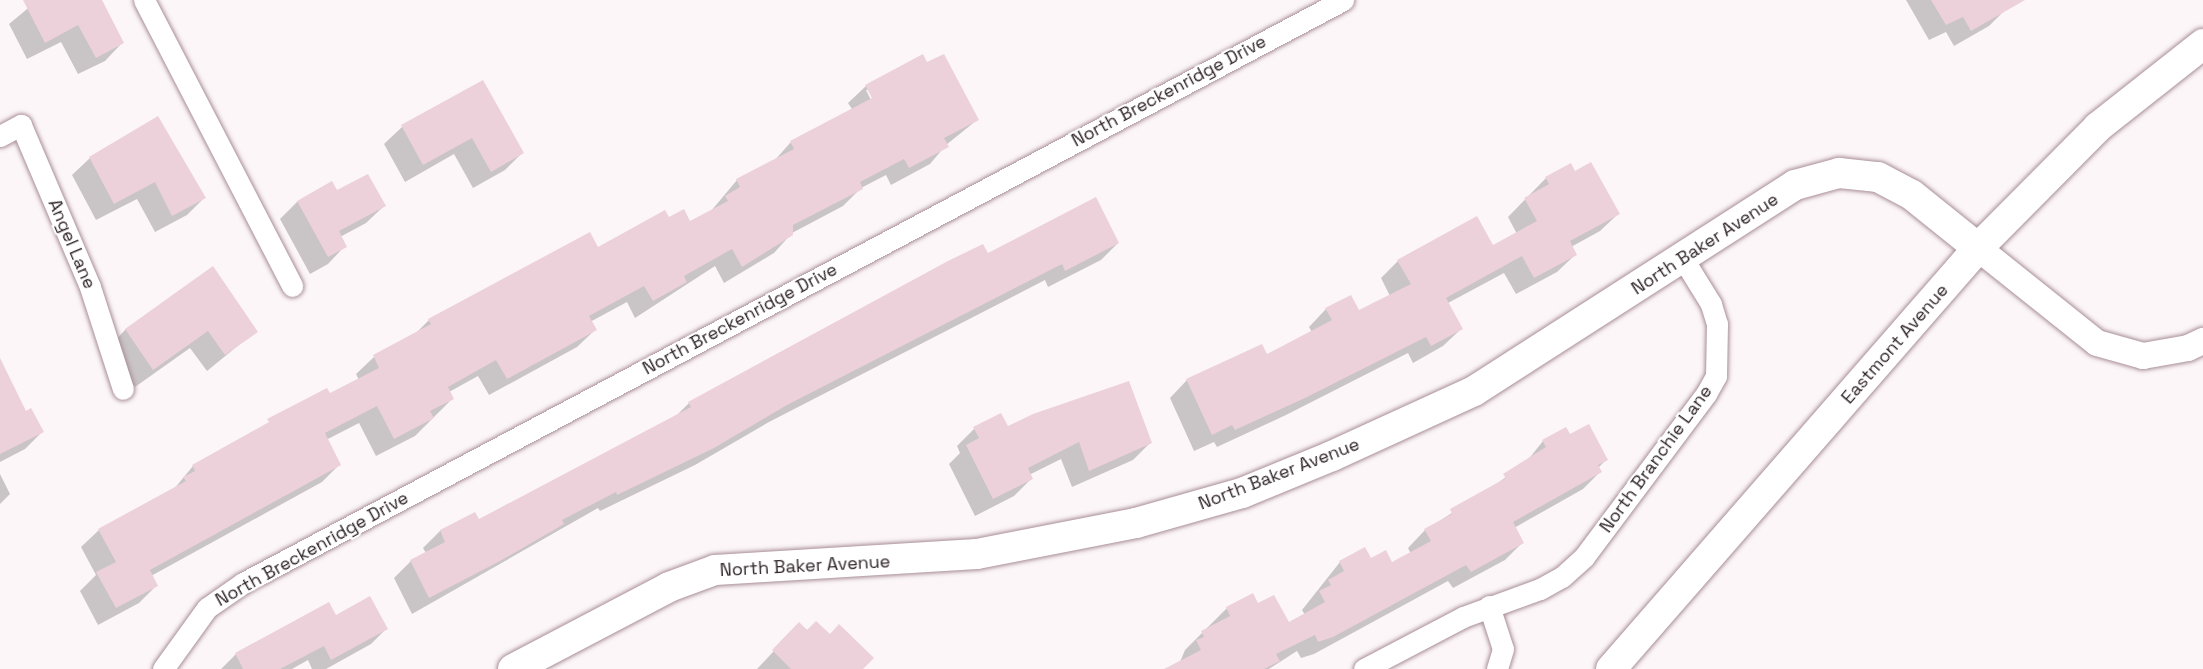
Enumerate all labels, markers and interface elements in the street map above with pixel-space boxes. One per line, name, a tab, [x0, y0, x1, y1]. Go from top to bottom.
street label: North Breckenridge Drive	[1068, 30, 1270, 152]
street label: North Baker Avenue	[1627, 188, 1783, 300]
street label: Angel Lane	[43, 196, 101, 292]
street label: North Breckenridge Drive	[639, 258, 841, 380]
street label: Eastmont Avenue	[1837, 280, 1953, 408]
street label: North Branchie Lane	[1595, 381, 1717, 537]
street label: North Baker Avenue	[1195, 433, 1363, 515]
street label: North Breckenridge Drive	[212, 487, 412, 611]
street label: North Baker Avenue	[719, 551, 891, 581]

